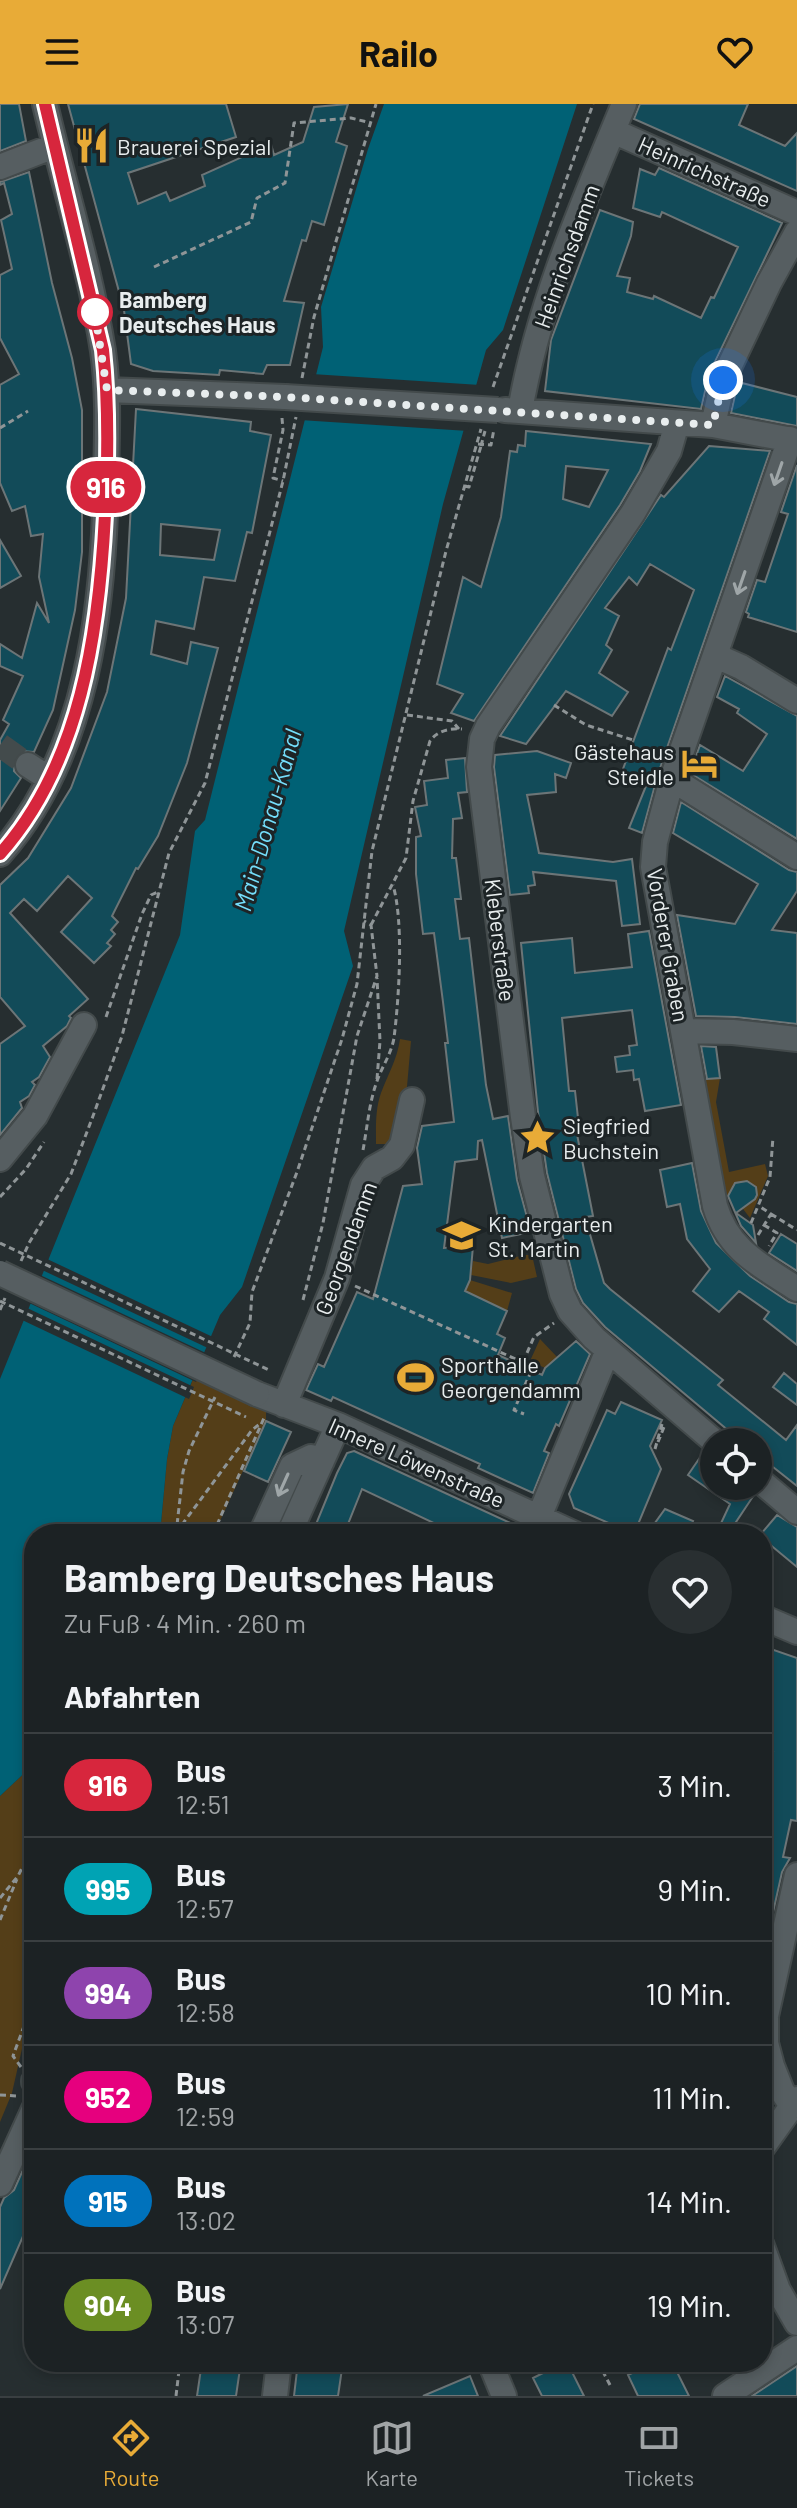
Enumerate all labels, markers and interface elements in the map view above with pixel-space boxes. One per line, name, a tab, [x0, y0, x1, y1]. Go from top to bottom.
icon: menu	[40, 30, 84, 74]
icon: heart	[713, 30, 757, 74]
text: Railo	[359, 31, 438, 74]
restaurant icon: Brauerei Spezial	[72, 127, 110, 165]
street label: Heinrichstraße	[635, 130, 775, 212]
place label: Brauerei Spezial	[117, 133, 271, 159]
street label: Heinrichsdamm	[528, 181, 604, 331]
place label: Bamberg Deutsches Haus	[119, 286, 276, 337]
marker: Bamberg Deutsches Haus	[78, 295, 112, 329]
your location	[703, 360, 743, 400]
line badge: 916	[60, 461, 152, 513]
one-way arrow	[769, 461, 784, 486]
text: 916	[86, 470, 126, 504]
one-way arrow	[732, 570, 747, 595]
water label: Main-Donau-Kanal	[227, 725, 307, 914]
place label: Gästehaus Steidle	[574, 738, 674, 789]
hotel icon: Gästehaus Steidle	[681, 745, 719, 783]
street label: Vorderer Graben	[643, 866, 695, 1024]
street label: Kleberstraße	[481, 877, 521, 1003]
place label: Siegfried Buchstein	[563, 1112, 659, 1163]
place icon: Siegfried Buchstein	[518, 1119, 556, 1157]
street label: Georgendamm	[309, 1178, 381, 1318]
place label: Kindergarten St. Martin	[488, 1210, 613, 1261]
school or university icon: Kindergarten St. Martin	[443, 1217, 481, 1255]
place label: Sporthalle Georgendamm	[441, 1351, 581, 1402]
sports icon: Sporthalle Georgendamm	[396, 1358, 434, 1396]
street label: Innere Löwenstraße	[325, 1412, 509, 1512]
map controls	[700, 1428, 772, 1500]
button: locate	[700, 1428, 772, 1500]
one-way arrow	[275, 1473, 290, 1497]
button: heart	[648, 1550, 732, 1634]
text: Bamberg Deutsches Haus	[64, 1554, 494, 1600]
text: Zu Fuß · 4 Min. · 260 m	[64, 1607, 306, 1638]
text: Abfahrten	[64, 1678, 200, 1714]
text: Bus	[176, 1752, 226, 1788]
text: 3 Min.	[658, 1767, 732, 1803]
text: 916	[88, 1768, 128, 1802]
text: 12:51	[176, 1788, 230, 1819]
text: Bus	[176, 1856, 226, 1892]
text: 9 Min.	[657, 1871, 732, 1907]
text: 995	[86, 1872, 130, 1906]
text: 12:57	[176, 1892, 234, 1923]
text: Bus	[176, 1960, 226, 1996]
text: 10 Min.	[646, 1975, 732, 2011]
text: 994	[85, 1976, 131, 2010]
text: 12:58	[176, 1996, 235, 2027]
text: Bus	[176, 2064, 226, 2100]
text: 11 Min.	[652, 2079, 732, 2115]
text: 952	[85, 2080, 131, 2114]
text: 12:59	[176, 2100, 235, 2131]
text: Bus	[176, 2168, 226, 2204]
text: 14 Min.	[646, 2183, 732, 2219]
text: 915	[88, 2184, 128, 2218]
text: 13:02	[176, 2204, 236, 2235]
text: Bus	[176, 2272, 226, 2308]
text: 19 Min.	[647, 2287, 732, 2323]
text: 904	[84, 2288, 132, 2322]
text: 13:07	[176, 2308, 234, 2339]
tab: Route	[103, 2416, 160, 2490]
tab: Karte	[366, 2416, 418, 2490]
tab: Tickets	[624, 2416, 694, 2490]

